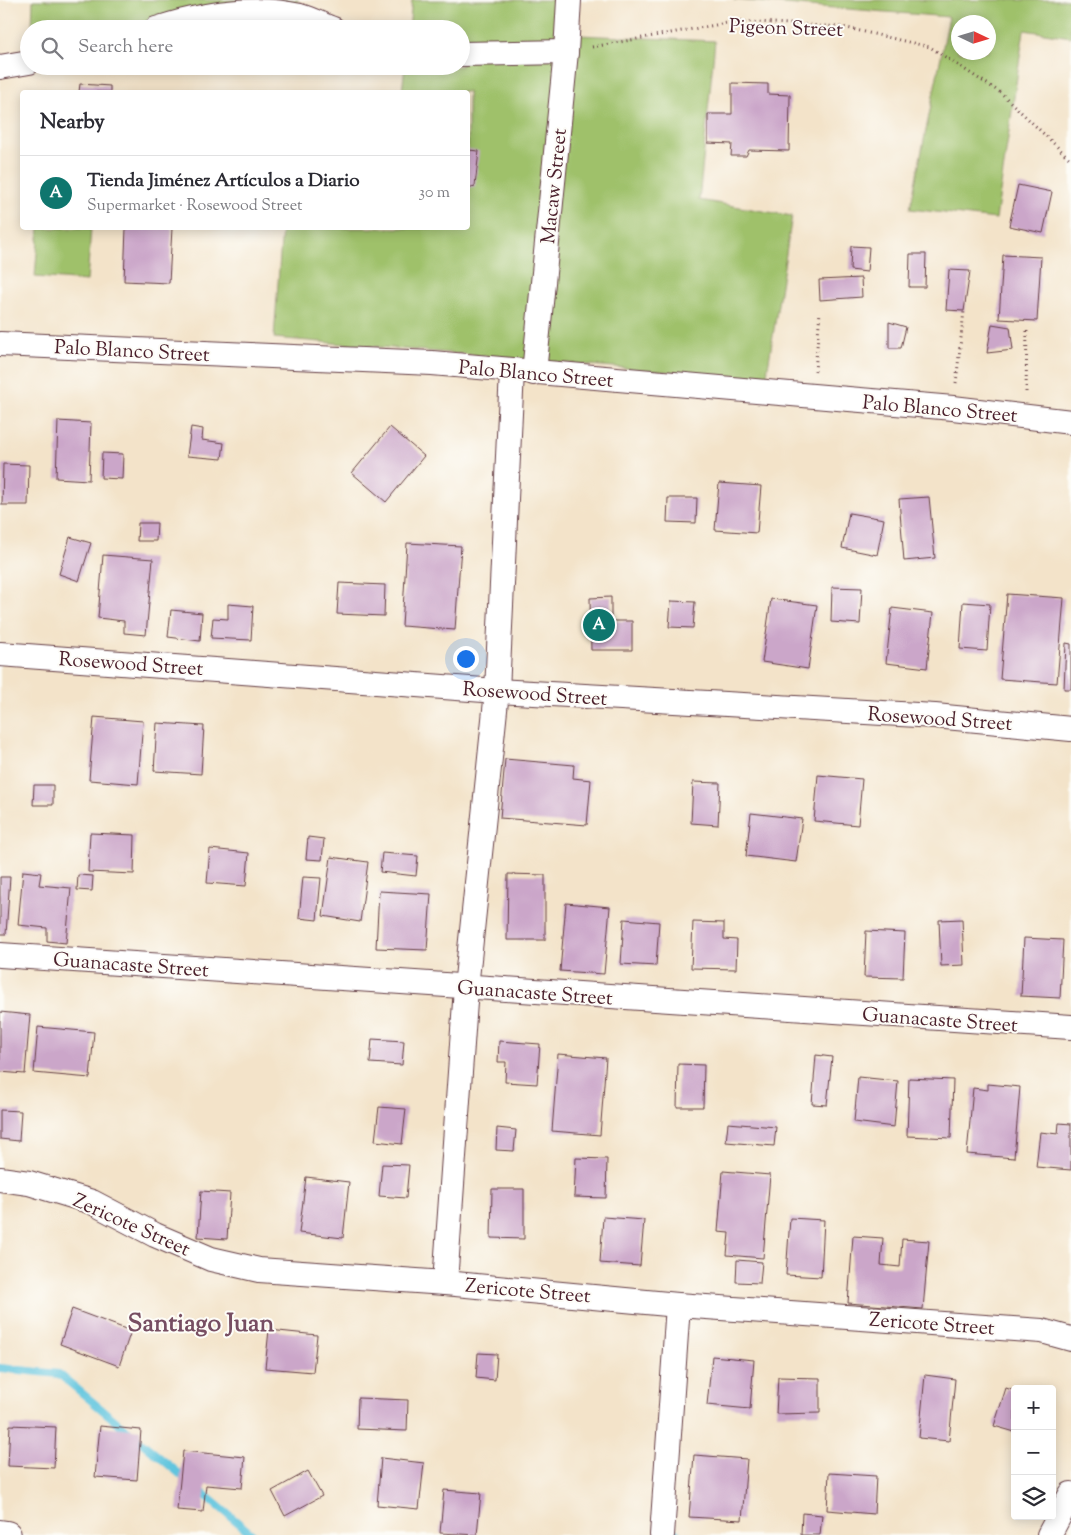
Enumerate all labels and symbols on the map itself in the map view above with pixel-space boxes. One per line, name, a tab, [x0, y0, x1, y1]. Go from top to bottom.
street label: Pigeon Street	[728, 13, 844, 46]
north arrow	[951, 15, 996, 60]
street label: Macaw Street	[535, 127, 576, 246]
street label: Palo Blanco Street	[53, 334, 210, 371]
street label: Palo Blanco Street	[457, 354, 615, 397]
street label: Palo Blanco Street	[861, 389, 1019, 432]
pin: A	[583, 606, 615, 644]
street label: Rosewood Street	[57, 646, 204, 685]
your location	[453, 646, 479, 672]
street label: Rosewood Street	[461, 676, 608, 715]
street label: Rosewood Street	[866, 701, 1013, 740]
street label: Guanacaste Street	[52, 947, 210, 986]
street label: Guanacaste Street	[456, 975, 614, 1014]
street label: Guanacaste Street	[861, 1002, 1019, 1041]
street label: Zericote Street	[68, 1187, 194, 1265]
street label: Zericote Street	[464, 1273, 592, 1312]
district label: Santiago Juan	[128, 1307, 275, 1343]
street label: Zericote Street	[868, 1307, 996, 1344]

